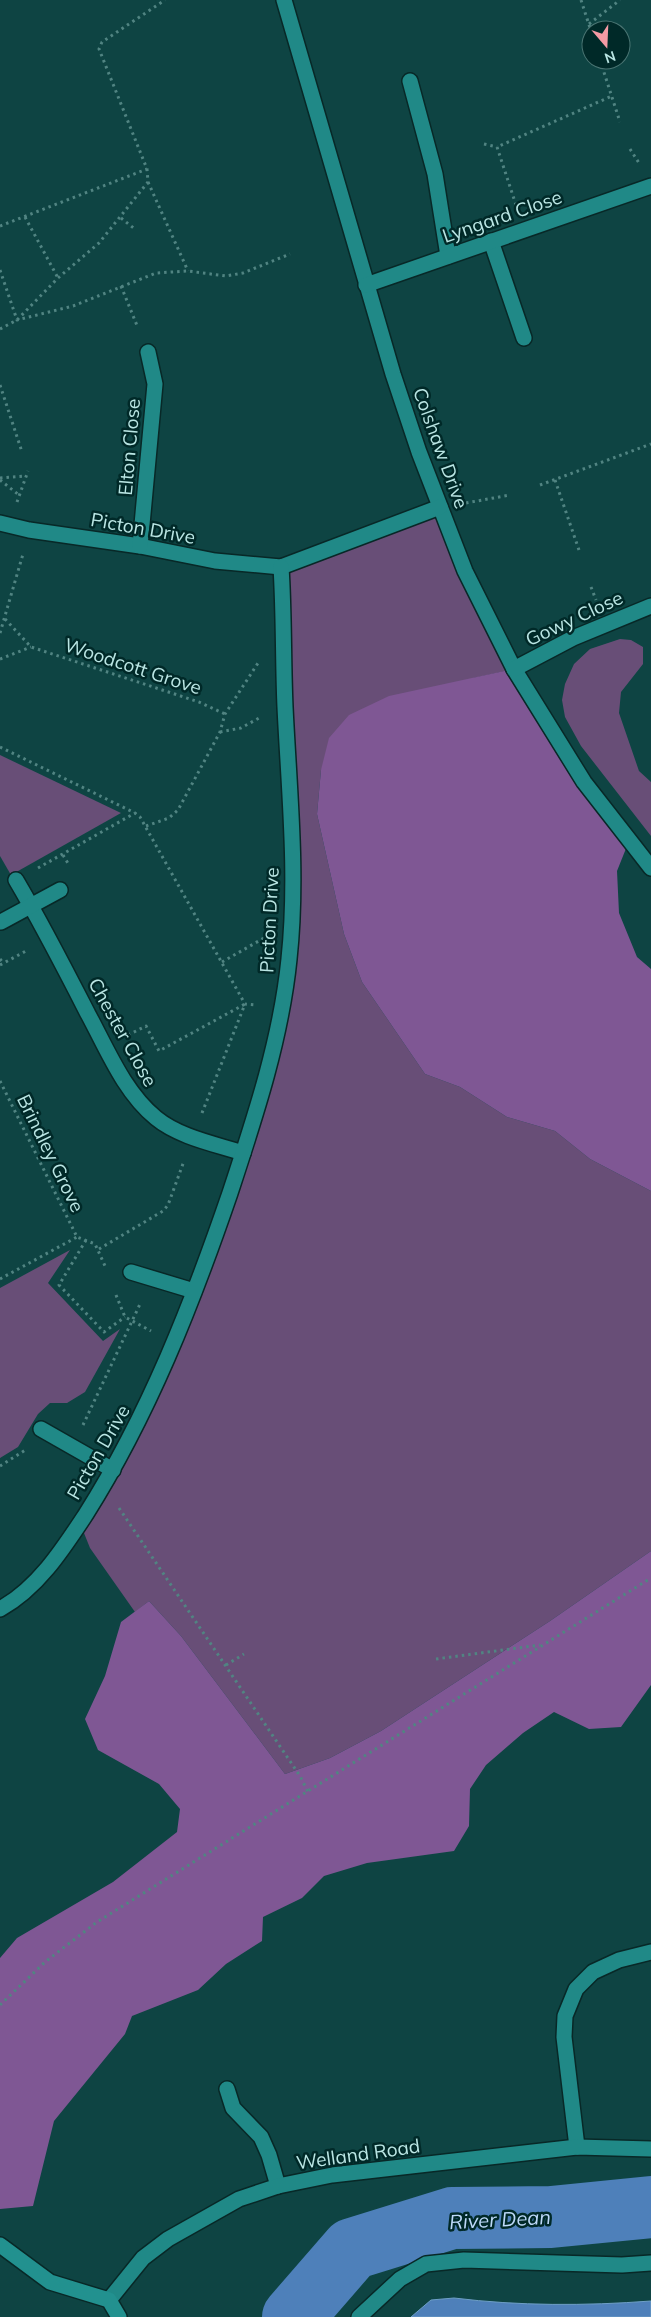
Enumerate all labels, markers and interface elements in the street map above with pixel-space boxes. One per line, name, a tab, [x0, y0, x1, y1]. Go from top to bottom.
north arrow	[581, 20, 631, 70]
text: N	[602, 47, 618, 68]
street label: Lyngard Close	[439, 184, 565, 248]
street label: Colshaw Drive	[408, 384, 474, 512]
street label: Elton Close	[113, 397, 145, 497]
street label: Picton Drive	[89, 507, 197, 549]
street label: Gowy Close	[522, 585, 626, 651]
street label: Woodcott Grove	[61, 633, 205, 699]
street label: Picton Drive	[254, 867, 284, 973]
street label: Chester Close	[83, 973, 163, 1091]
street label: Brindley Grove	[12, 1090, 90, 1216]
street label: Picton Drive	[61, 1400, 135, 1504]
street label: Welland Road	[295, 2133, 421, 2175]
water label: River Dean	[448, 2204, 552, 2234]

